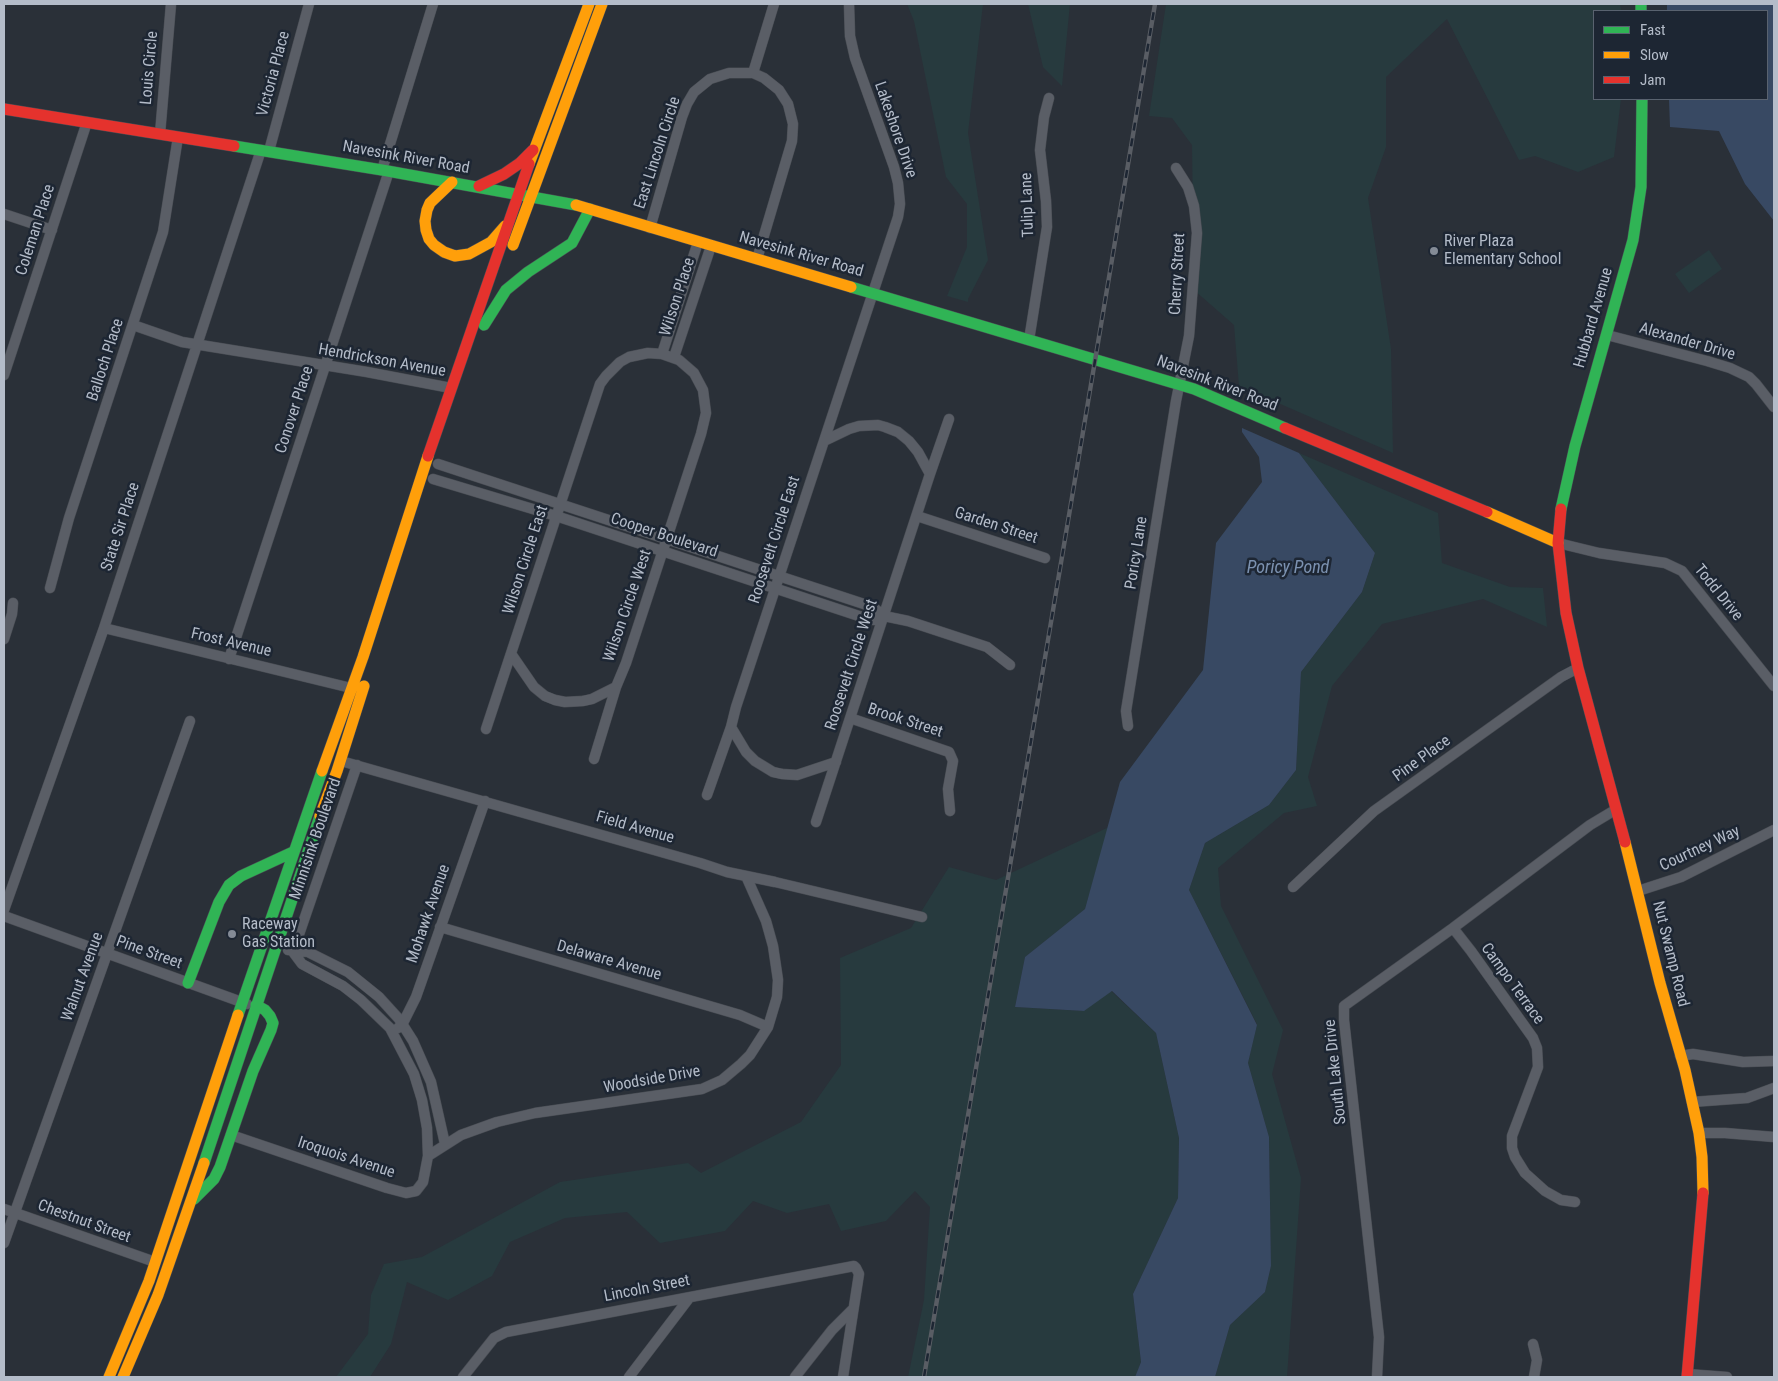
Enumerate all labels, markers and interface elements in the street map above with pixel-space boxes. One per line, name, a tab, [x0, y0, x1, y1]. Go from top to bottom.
legend	[1593, 10, 1768, 100]
text: Fast	[1640, 21, 1665, 39]
street label: Victoria Place	[253, 29, 295, 119]
street label: Louis Circle	[137, 30, 163, 106]
text: Slow	[1640, 46, 1669, 64]
text: Jam	[1640, 71, 1666, 89]
street label: Lakeshore Drive	[870, 79, 920, 181]
street label: East Lincoln Circle	[631, 94, 685, 212]
street label: Navesink River Road	[341, 137, 471, 179]
street label: Tulip Lane	[1017, 172, 1039, 238]
street label: Coleman Place	[12, 182, 60, 278]
street label: Navesink River Road	[737, 228, 865, 282]
place label: River Plaza Elementary School	[1444, 232, 1561, 270]
street label: Cherry Street	[1166, 233, 1190, 315]
marker: River Plaza Elementary School	[1428, 245, 1440, 257]
street label: Wilson Place	[656, 255, 700, 339]
street label: Hubbard Avenue	[1571, 266, 1617, 370]
street label: Balloch Place	[84, 316, 128, 404]
street label: Alexander Drive	[1637, 319, 1737, 365]
street label: Hendrickson Avenue	[317, 340, 447, 382]
street label: Navesink River Road	[1154, 352, 1280, 416]
street label: Conover Place	[272, 364, 318, 456]
street label: Roosevelt Circle East	[745, 474, 805, 606]
street label: State Sir Place	[98, 480, 144, 574]
street label: Wilson Circle East	[499, 503, 553, 617]
street label: Garden Street	[952, 504, 1040, 548]
street label: Cooper Boulevard	[608, 510, 720, 562]
street label: Poricy Lane	[1122, 515, 1152, 591]
street label: Wilson Circle West	[600, 547, 656, 665]
water label: Poricy Pond	[1247, 557, 1329, 579]
street label: Todd Drive	[1689, 561, 1747, 625]
street label: Roosevelt Circle West	[822, 597, 882, 733]
street label: Frost Avenue	[189, 624, 273, 662]
street label: Brook Street	[865, 700, 945, 742]
street label: Pine Place	[1389, 732, 1455, 786]
street label: Minnisink Boulevard	[286, 776, 346, 902]
street label: Field Avenue	[594, 808, 676, 848]
street label: Courtney Way	[1657, 822, 1743, 876]
street label: Mohawk Avenue	[403, 862, 455, 966]
street label: Nut Swamp Road	[1648, 899, 1692, 1009]
place label: Raceway Gas Station	[242, 915, 315, 953]
marker: Raceway Gas Station	[226, 928, 238, 940]
street label: Walnut Avenue	[58, 930, 108, 1024]
street label: Pine Street	[113, 932, 185, 974]
street label: Delaware Avenue	[554, 937, 664, 985]
street label: Campo Terrace	[1476, 940, 1548, 1028]
street label: South Lake Drive	[1321, 1018, 1351, 1126]
street label: Woodside Drive	[602, 1062, 702, 1098]
street label: Iroquois Avenue	[295, 1133, 397, 1183]
street label: Chestnut Street	[35, 1196, 133, 1248]
street label: Lincoln Street	[602, 1271, 692, 1307]

